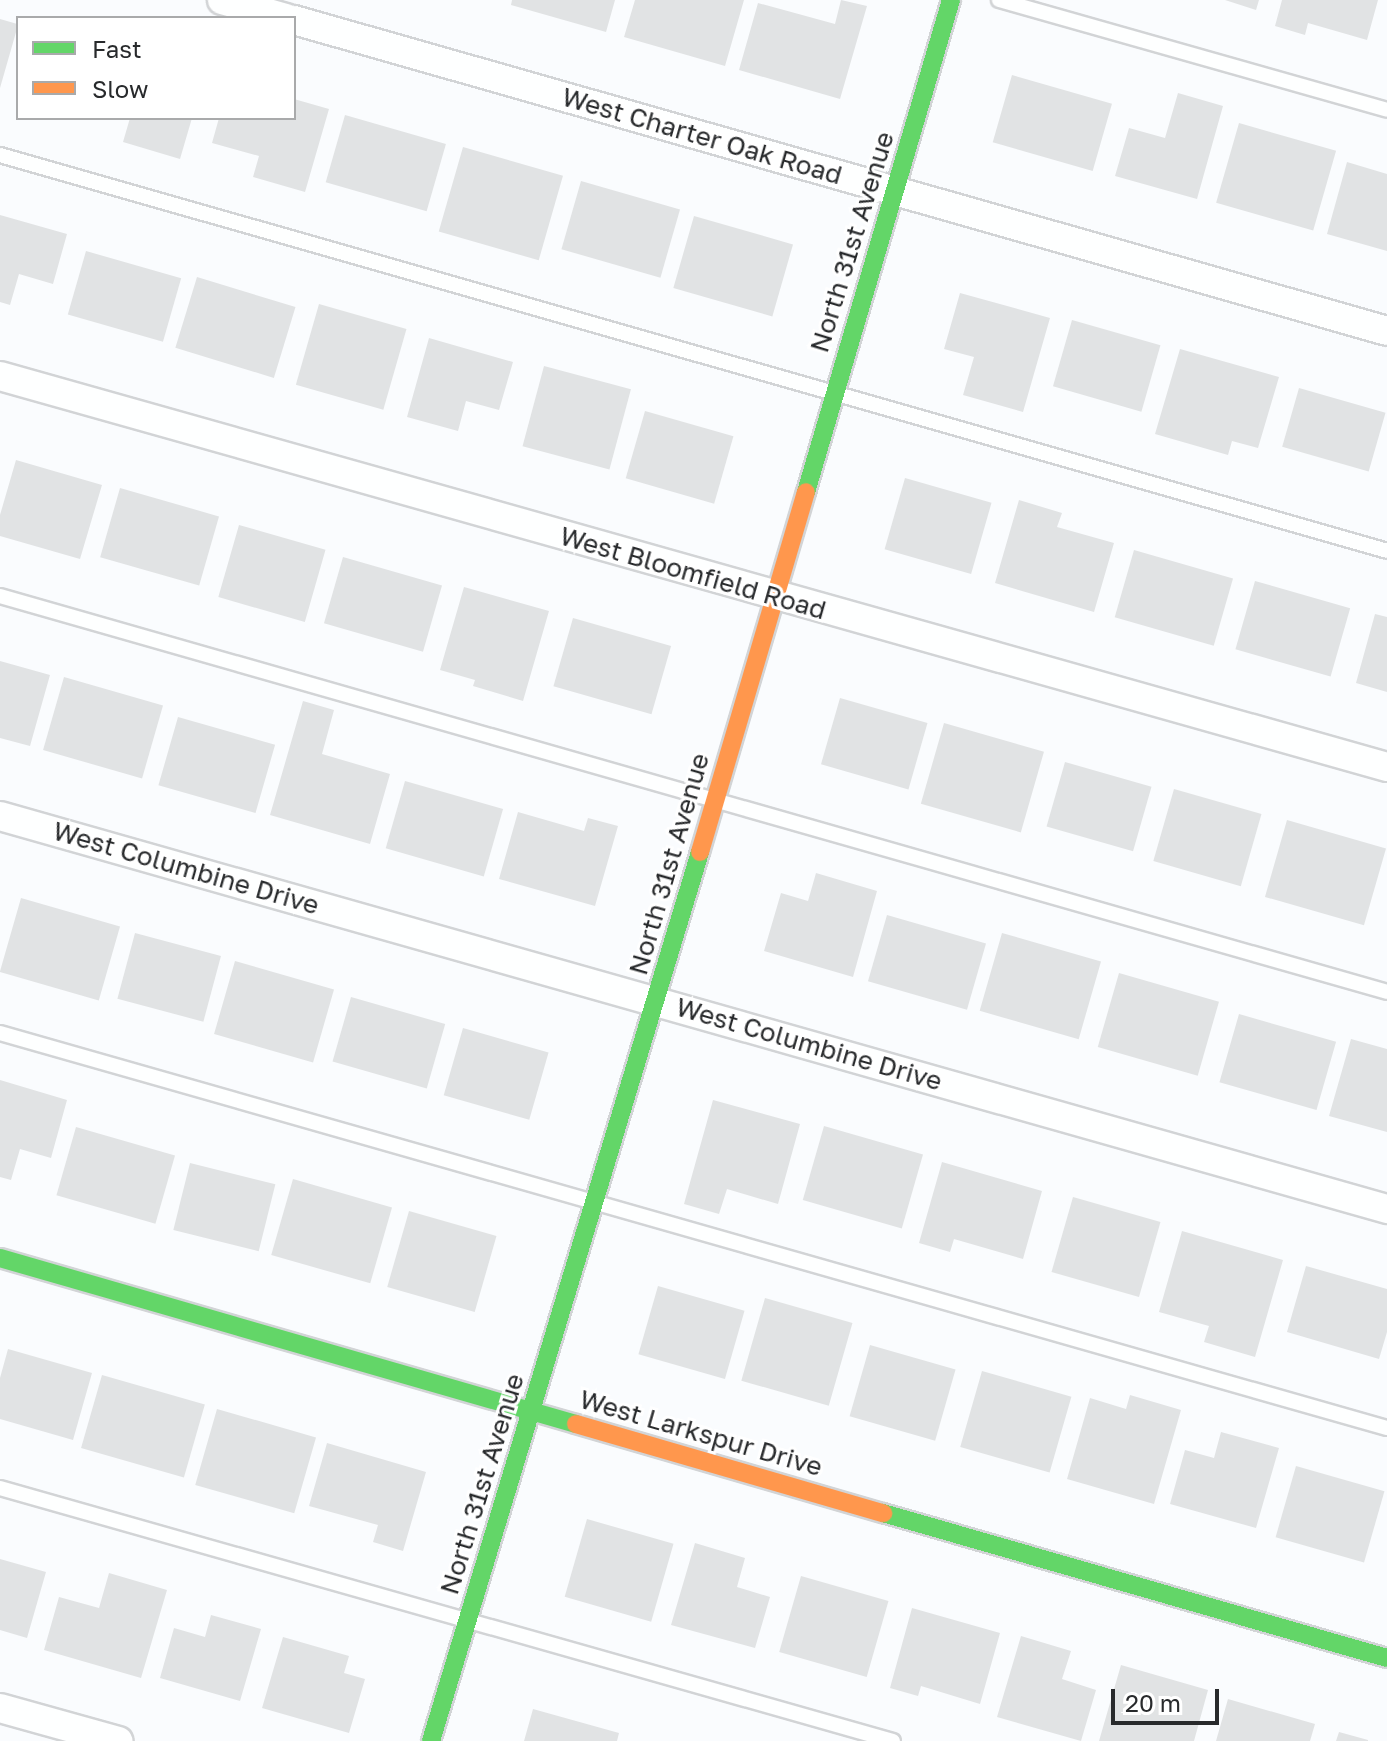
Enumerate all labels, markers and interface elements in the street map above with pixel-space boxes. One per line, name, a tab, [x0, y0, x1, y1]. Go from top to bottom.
legend	[16, 16, 296, 120]
text: Fast	[92, 34, 142, 63]
text: Slow	[92, 74, 148, 103]
street label: West Charter Oak Road	[558, 81, 846, 191]
street label: North 31st Avenue	[804, 128, 900, 356]
street label: West Bloomfield Road	[556, 520, 830, 626]
street label: North 31st Avenue	[622, 750, 716, 978]
street label: West Columbine Drive	[50, 815, 322, 921]
street label: West Columbine Drive	[673, 991, 945, 1097]
street label: North 31st Avenue	[434, 1370, 530, 1598]
street label: West Larkspur Drive	[576, 1383, 826, 1483]
scale bar	[1115, 1673, 1223, 1723]
text: 20 m	[1125, 1688, 1181, 1717]

